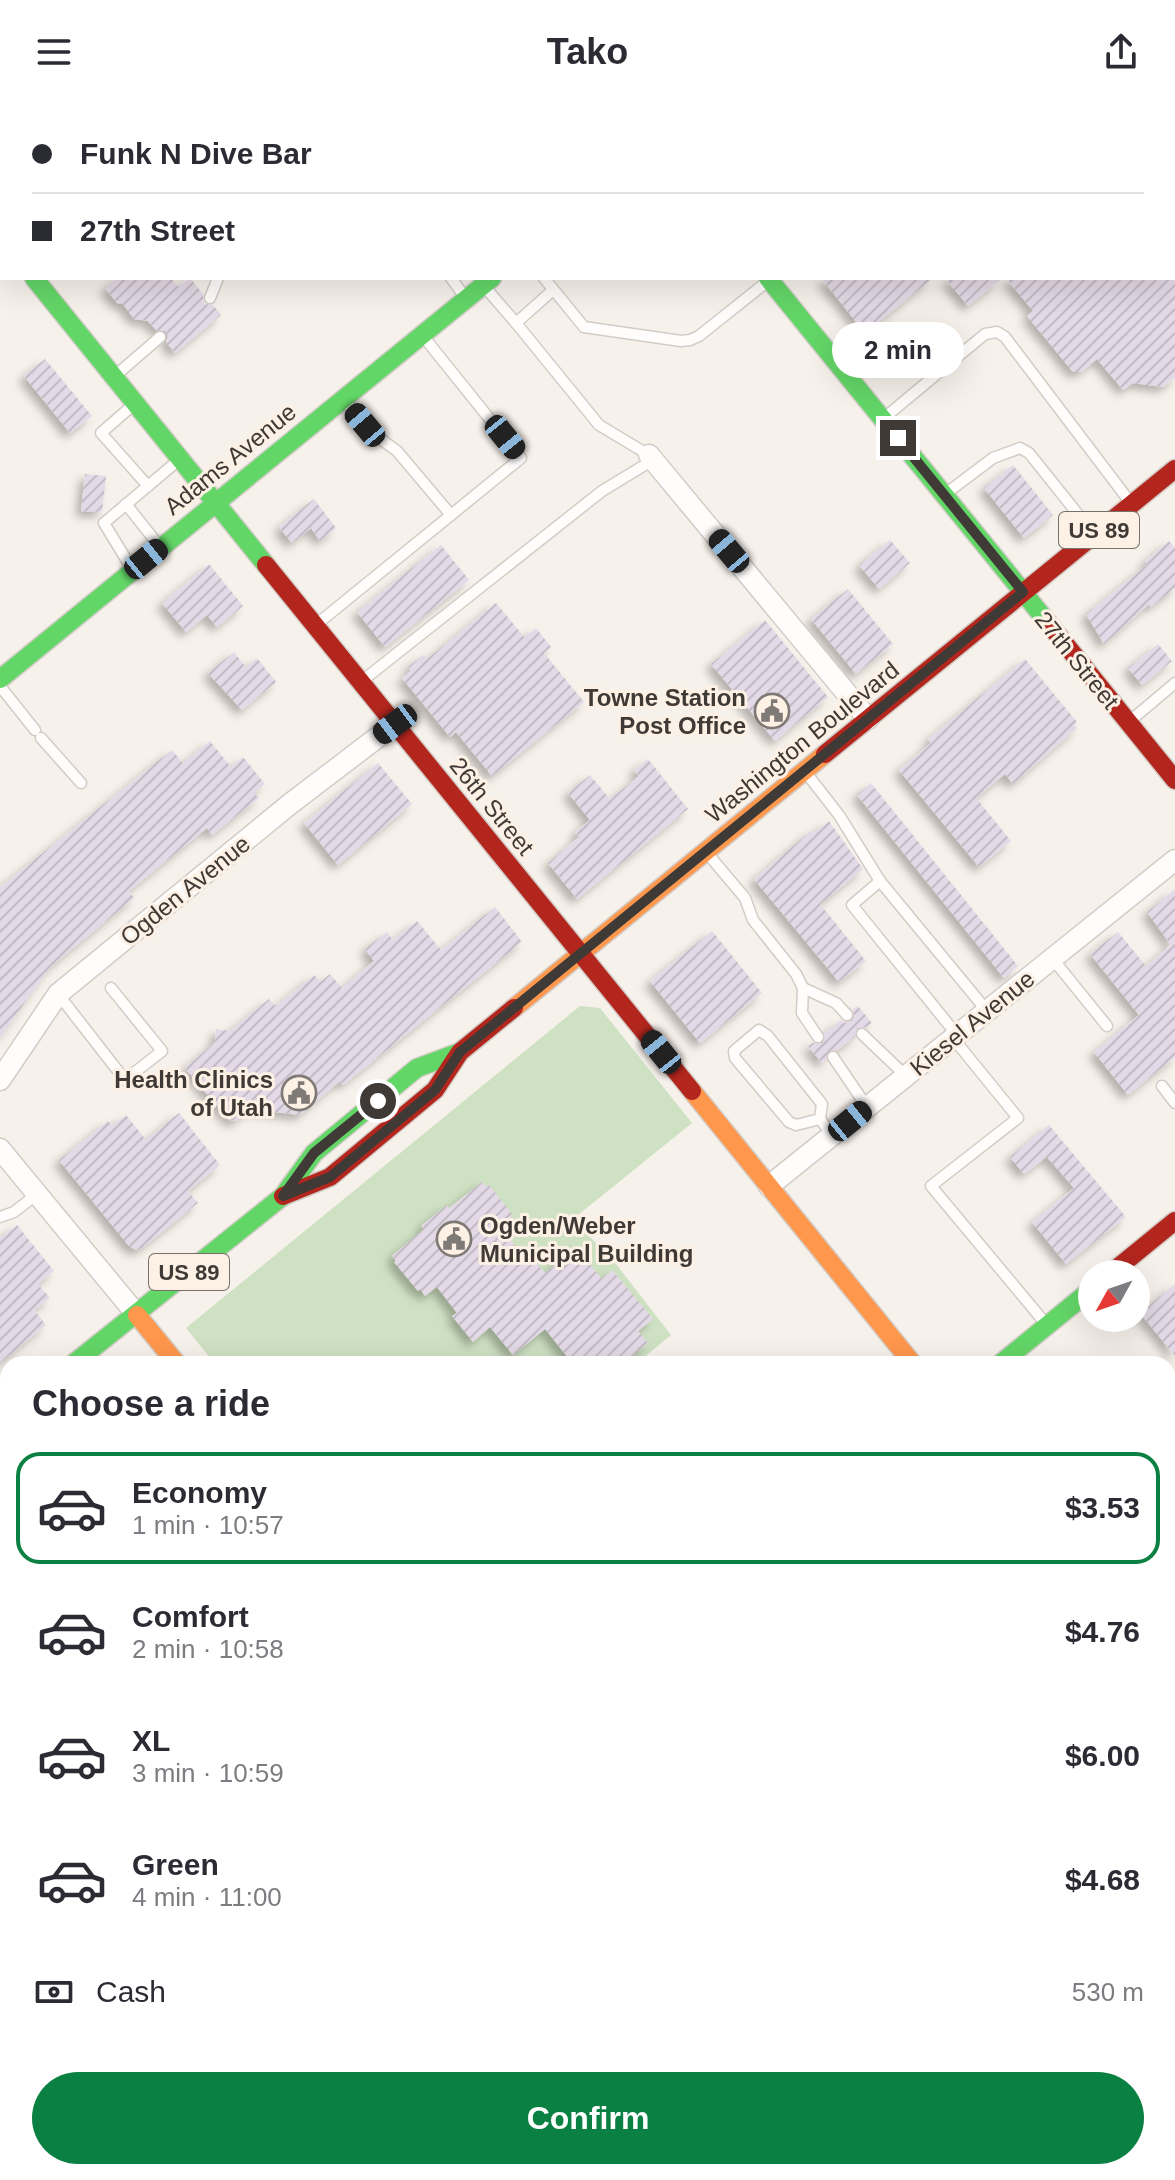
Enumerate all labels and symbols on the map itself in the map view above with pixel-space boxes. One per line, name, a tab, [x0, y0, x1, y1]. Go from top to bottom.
callout: 2 min	[832, 322, 964, 378]
street label: Adams Avenue	[159, 398, 301, 520]
car	[340, 399, 390, 451]
car	[481, 411, 529, 463]
route end	[880, 420, 916, 456]
road number: US 89	[1059, 512, 1139, 548]
car	[704, 525, 754, 577]
car	[120, 535, 172, 583]
street label: 27th Street	[1030, 606, 1125, 714]
street label: Washington Boulevard	[700, 656, 904, 828]
place label: Towne Station Post Office	[584, 684, 746, 739]
public building icon: Towne Station Post Office	[753, 692, 791, 730]
car	[369, 700, 421, 748]
street label: 26th Street	[445, 752, 540, 860]
street label: Ogden Avenue	[115, 830, 255, 950]
street label: Kiesel Avenue	[905, 965, 1039, 1081]
car	[637, 1026, 685, 1078]
place label: Health Clinics of Utah	[114, 1066, 273, 1121]
public building icon: Health Clinics of Utah	[280, 1074, 318, 1112]
route start	[360, 1083, 396, 1119]
car	[824, 1097, 876, 1145]
place label: Ogden/Weber Municipal Building	[480, 1212, 693, 1267]
public building icon: Ogden/Weber Municipal Building	[435, 1220, 473, 1258]
road number: US 89	[149, 1254, 229, 1290]
north arrow	[1078, 1260, 1150, 1332]

